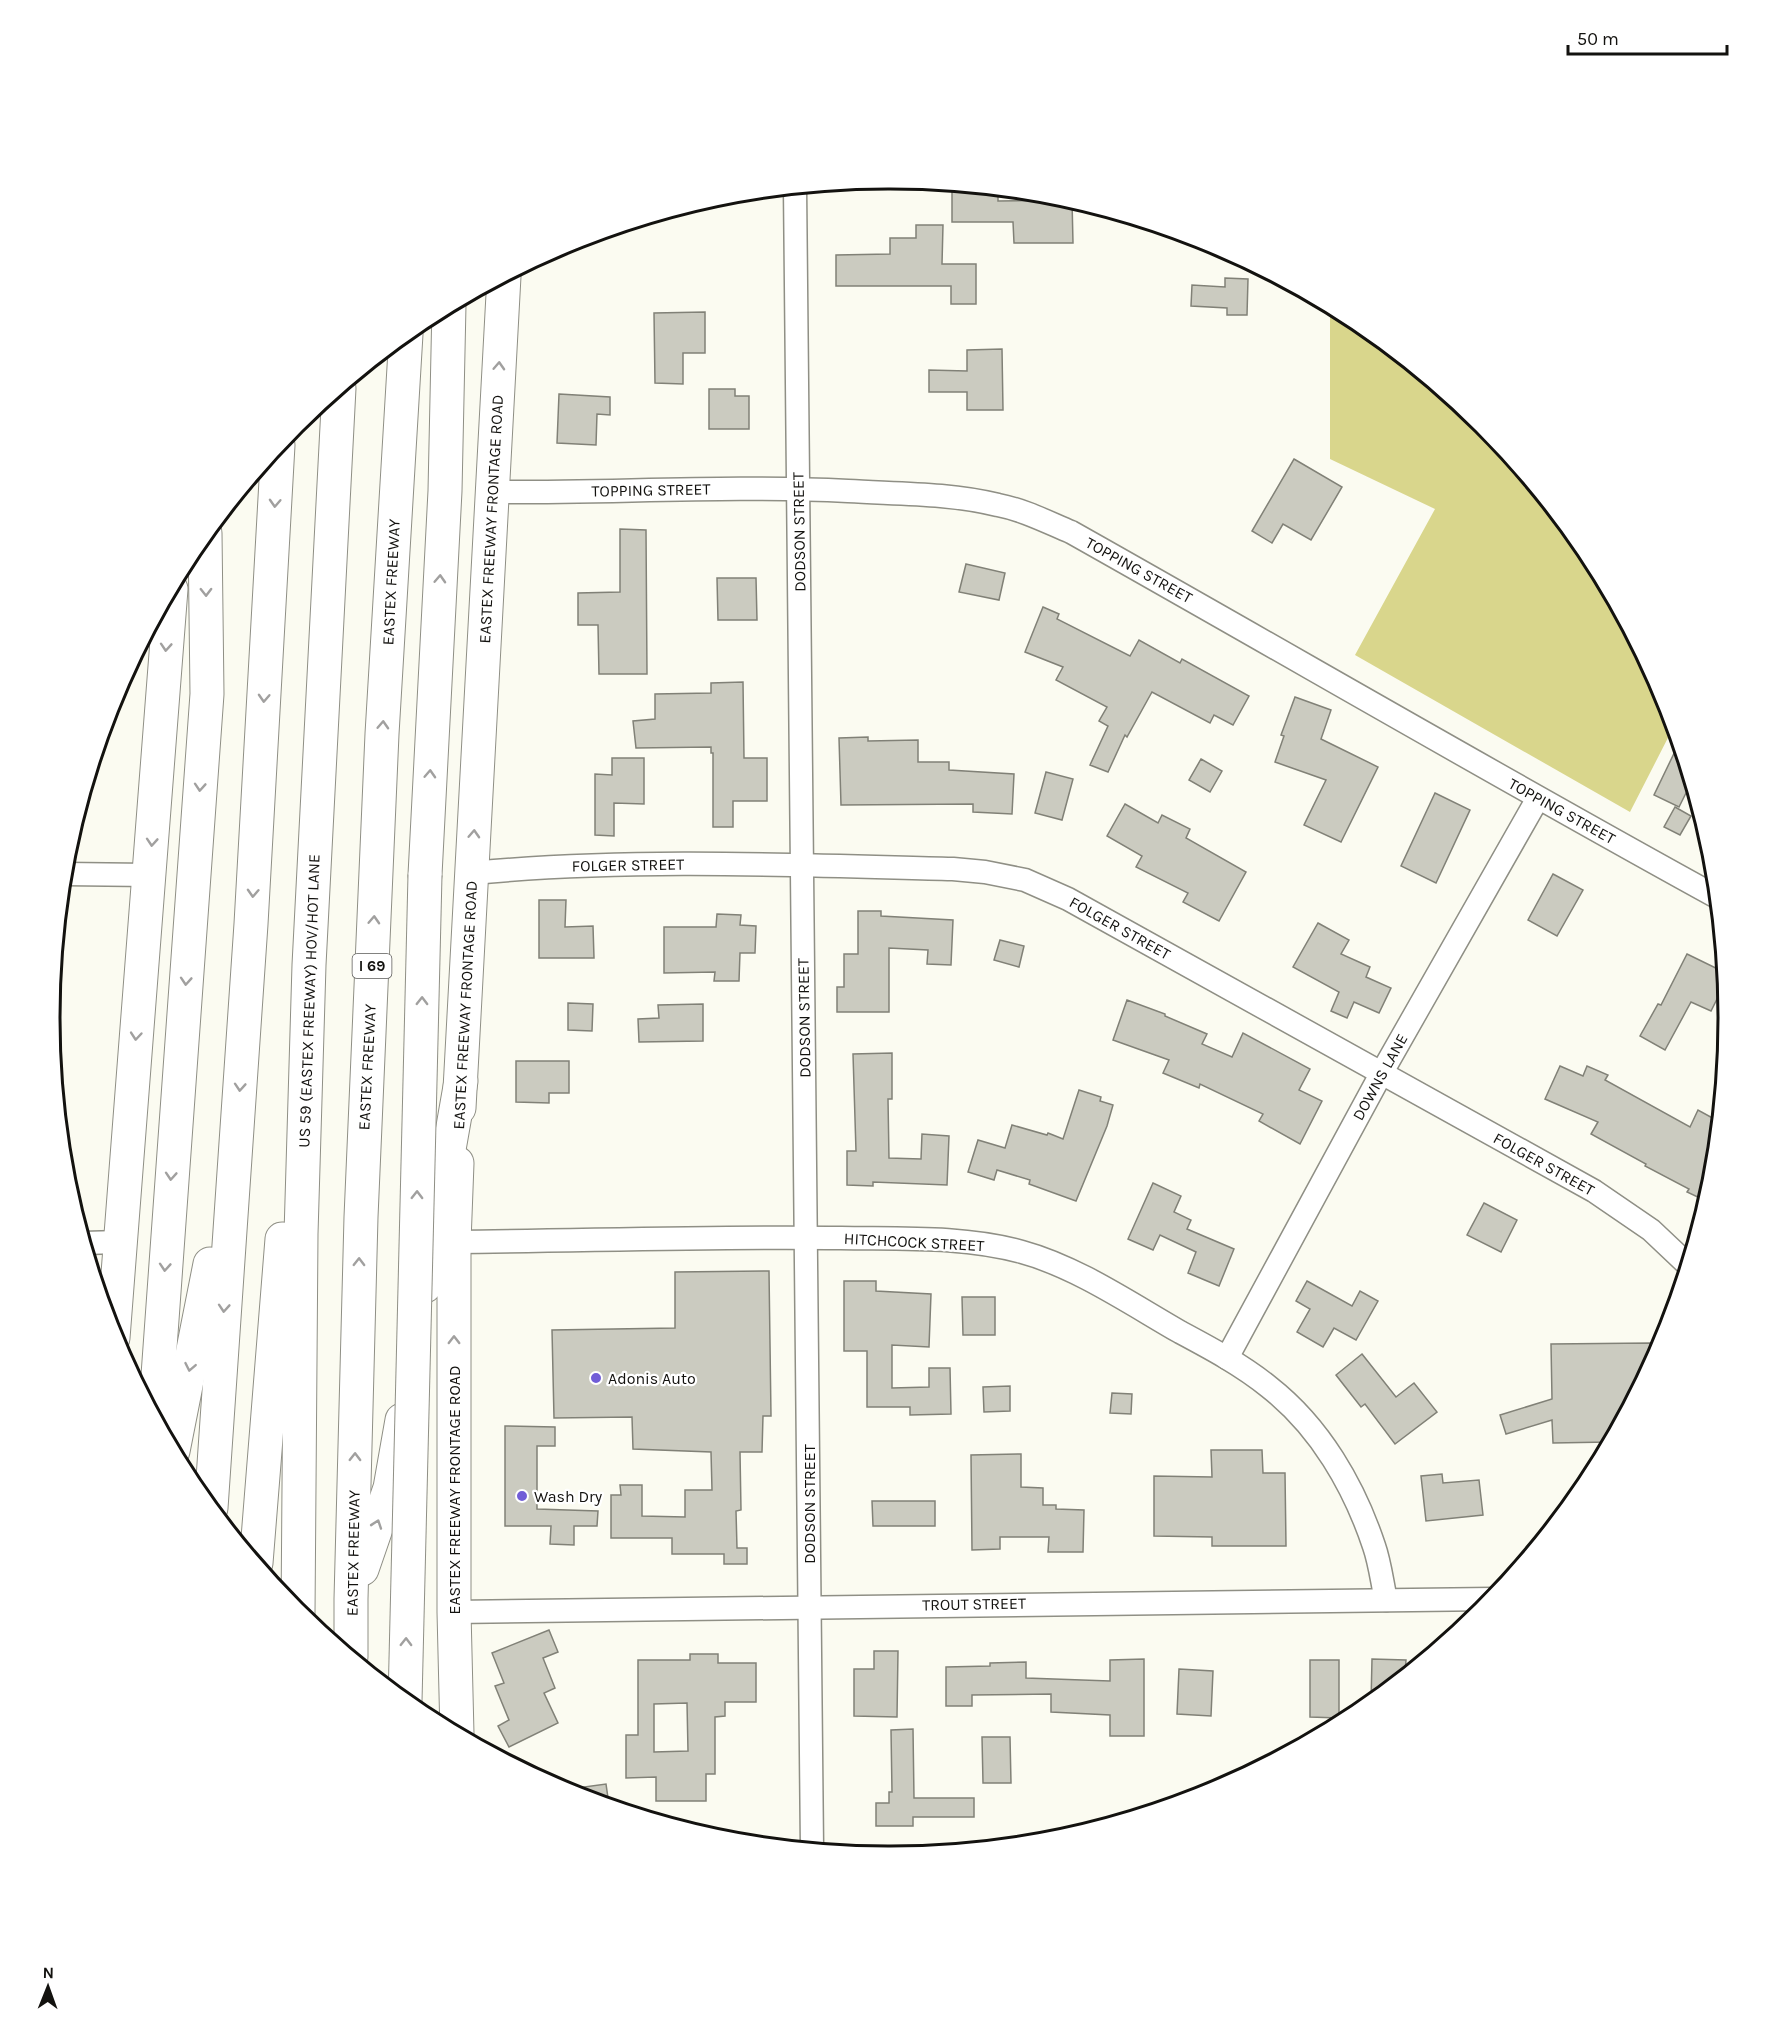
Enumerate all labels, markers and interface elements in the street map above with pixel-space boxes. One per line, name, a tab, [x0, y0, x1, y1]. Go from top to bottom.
scale bar	[1568, 18, 1727, 56]
text: 50 m	[1577, 28, 1619, 50]
one-way arrow	[492, 362, 505, 371]
street label: EASTEX FREEWAY FRONTAGE ROAD	[475, 394, 507, 644]
street label: DODSON STREET	[788, 472, 810, 592]
street label: TOPPING STREET	[591, 479, 711, 501]
one-way arrow	[269, 499, 282, 508]
street label: EASTEX FREEWAY	[378, 518, 404, 646]
street label: TOPPING STREET	[1082, 533, 1196, 607]
one-way arrow	[434, 575, 447, 584]
one-way arrow	[200, 587, 212, 596]
one-way arrow	[160, 643, 173, 652]
one-way arrow	[257, 693, 270, 702]
one-way arrow	[376, 721, 389, 730]
one-way arrow	[423, 770, 436, 779]
street label: TOPPING STREET	[1505, 774, 1619, 848]
one-way arrow	[194, 782, 207, 791]
one-way arrow	[467, 829, 480, 838]
one-way arrow	[146, 837, 159, 846]
street label: US 59 (EASTEX FREEWAY) HOV/HOT LANE	[294, 854, 324, 1148]
street label: FOLGER STREET	[572, 855, 684, 875]
street label: EASTEX FREEWAY FRONTAGE ROAD	[449, 880, 481, 1130]
one-way arrow	[246, 888, 259, 897]
street label: FOLGER STREET	[1066, 892, 1174, 964]
one-way arrow	[367, 916, 380, 925]
road number: I 69	[352, 954, 392, 978]
street label: DODSON STREET	[793, 958, 815, 1078]
one-way arrow	[180, 977, 193, 986]
one-way arrow	[415, 996, 428, 1005]
street label: EASTEX FREEWAY	[354, 1003, 380, 1131]
street label: DOWNS LANE	[1348, 1030, 1412, 1124]
one-way arrow	[130, 1032, 143, 1041]
one-way arrow	[233, 1083, 246, 1092]
street label: FOLGER STREET	[1490, 1128, 1598, 1200]
one-way arrow	[165, 1171, 178, 1180]
one-way arrow	[411, 1191, 423, 1200]
street label: HITCHCOCK STREET	[843, 1229, 985, 1255]
one-way arrow	[353, 1257, 366, 1266]
one-way arrow	[159, 1263, 172, 1272]
one-way arrow	[218, 1304, 231, 1313]
one-way arrow	[448, 1335, 460, 1344]
one-way arrow	[184, 1362, 197, 1372]
street label: EASTEX FREEWAY FRONTAGE ROAD	[445, 1365, 464, 1615]
place label: Adonis Auto	[608, 1369, 696, 1388]
marker: Adonis Auto	[589, 1371, 603, 1385]
street label: DODSON STREET	[800, 1444, 819, 1564]
one-way arrow	[348, 1452, 361, 1461]
place label: Wash Dry	[534, 1487, 603, 1506]
street label: EASTEX FREEWAY	[342, 1489, 364, 1616]
marker: Wash Dry	[515, 1489, 529, 1503]
one-way arrow	[370, 1519, 383, 1530]
street label: TROUT STREET	[922, 1594, 1026, 1614]
one-way arrow	[400, 1638, 412, 1647]
north arrow	[18, 1957, 78, 2017]
text: N	[42, 1963, 54, 1982]

